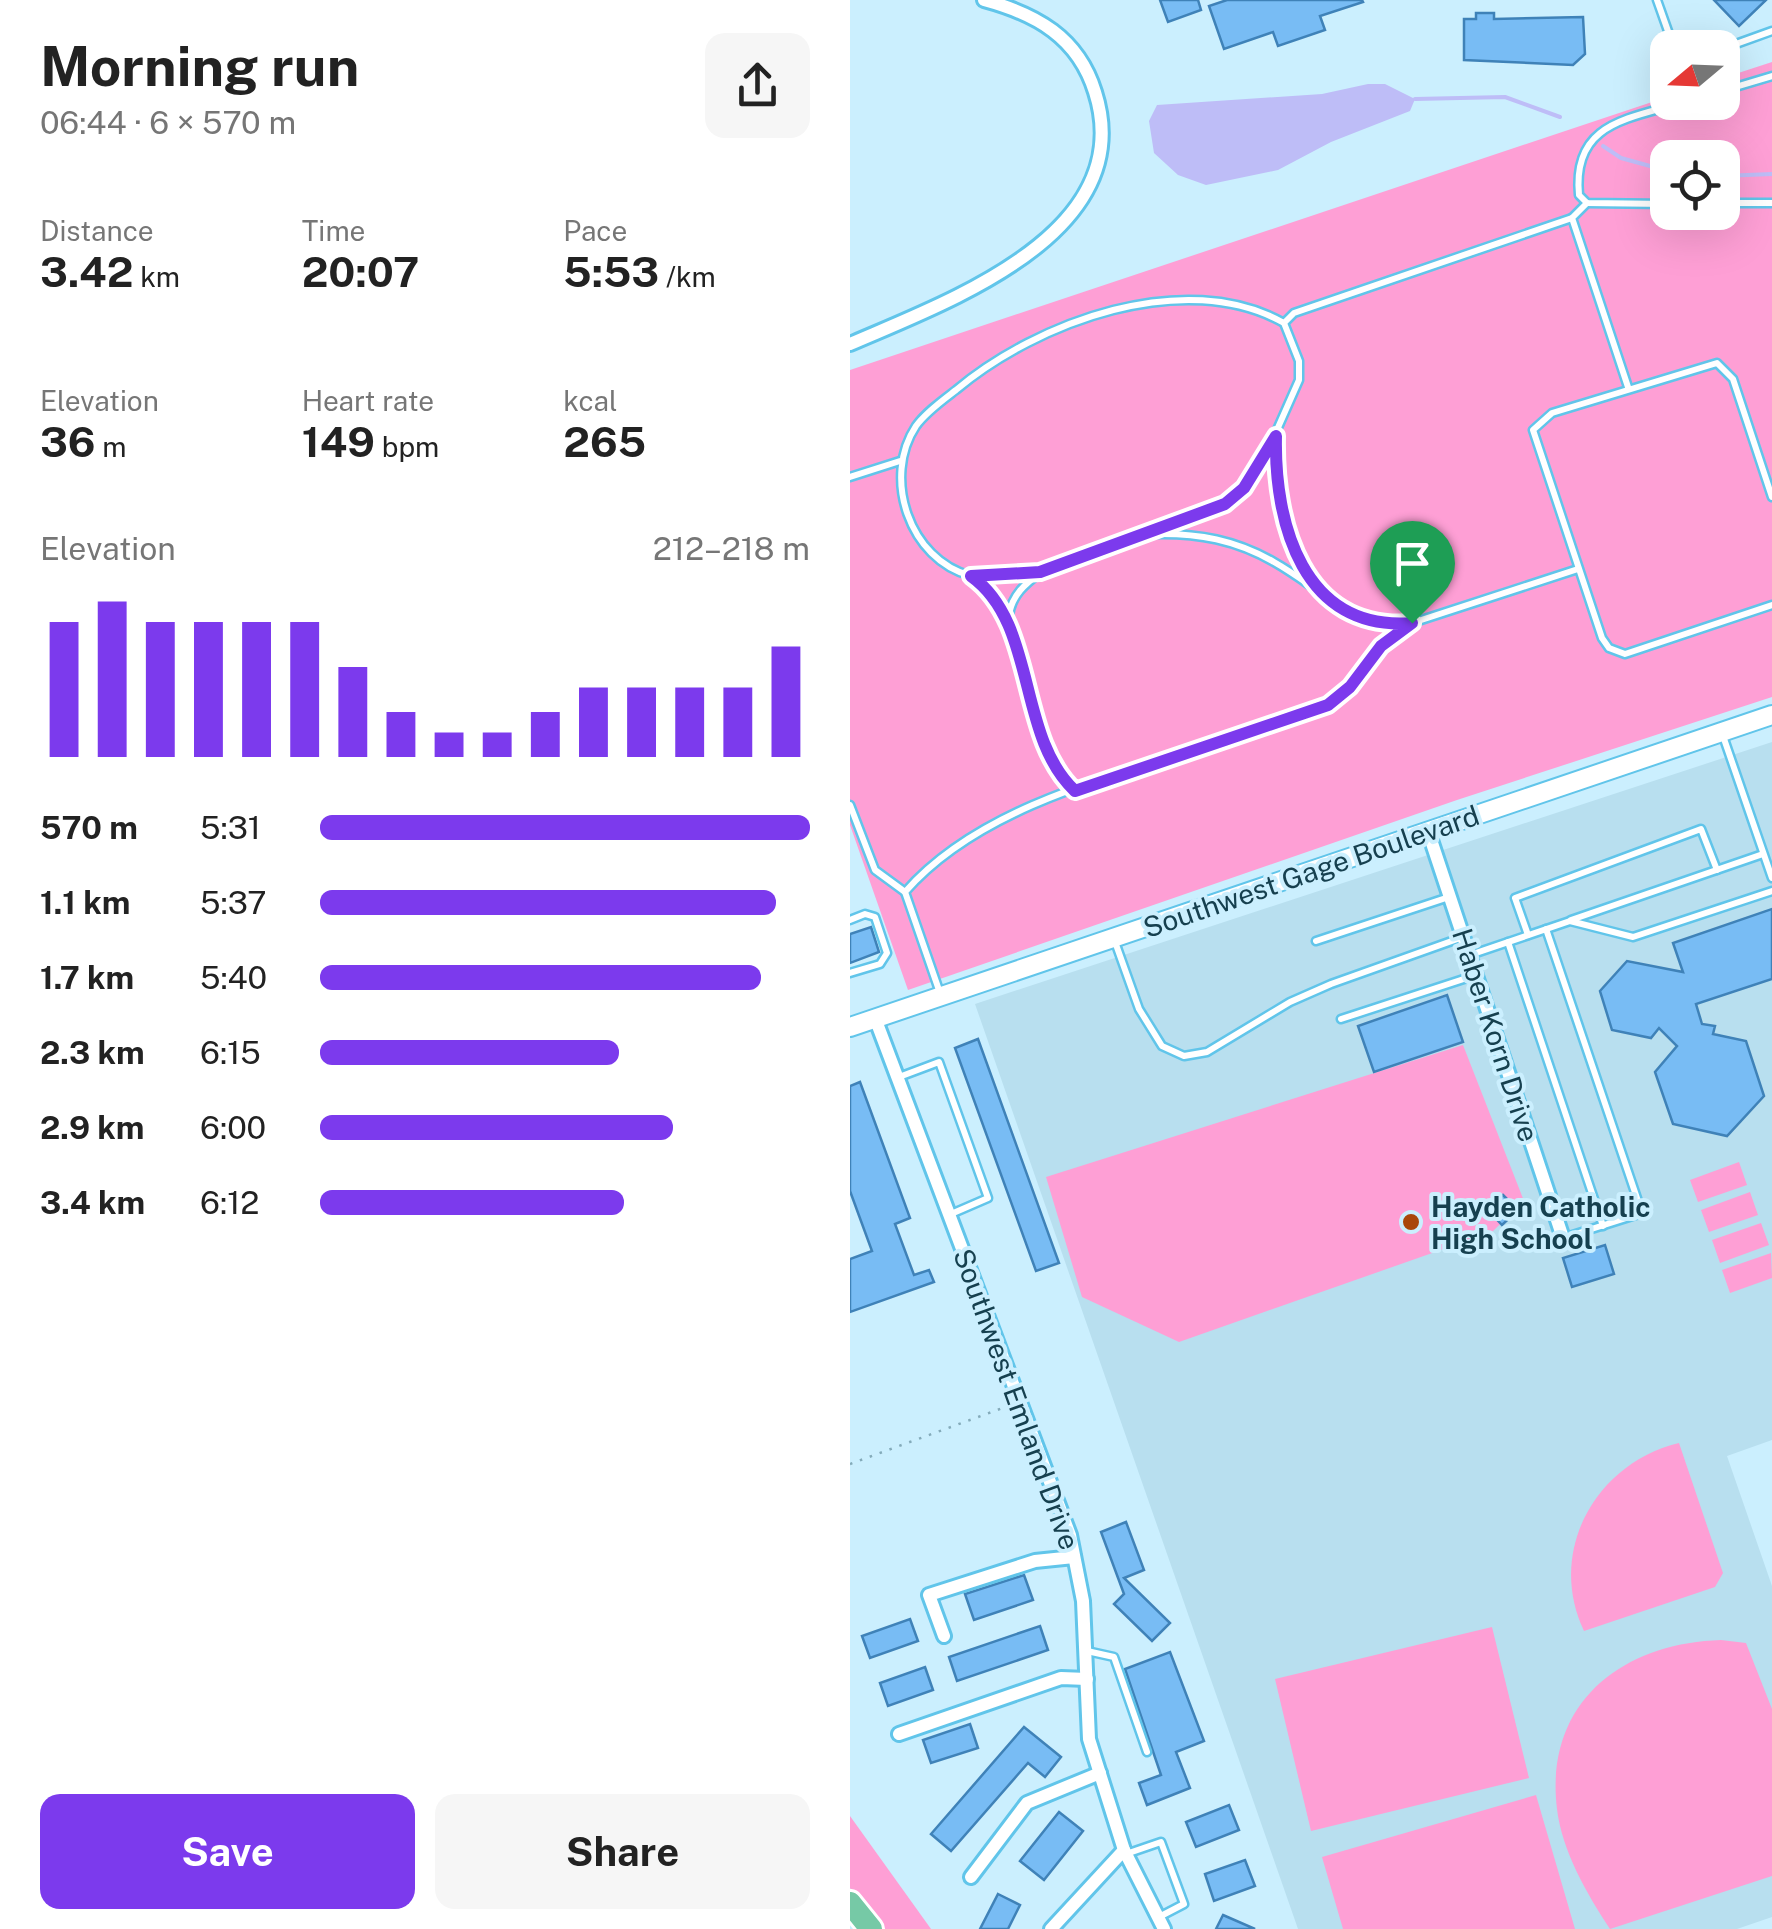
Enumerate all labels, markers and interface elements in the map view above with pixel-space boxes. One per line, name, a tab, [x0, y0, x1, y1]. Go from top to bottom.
north arrow	[1650, 30, 1740, 120]
map controls	[1650, 30, 1740, 230]
button: share	[705, 33, 810, 138]
text: Morning run	[40, 34, 359, 98]
text: 06:44 · 6 × 570 m	[40, 104, 296, 141]
button: locate	[1650, 140, 1740, 230]
text: Distance	[40, 214, 154, 247]
text: Time	[302, 214, 365, 247]
text: Pace	[563, 214, 627, 247]
text: 3.42	[40, 247, 133, 296]
text: 20:07	[302, 247, 419, 296]
text: 5:53	[563, 247, 659, 296]
text: km	[133, 260, 180, 293]
text: /km	[659, 260, 716, 293]
text: Elevation	[40, 384, 159, 417]
text: Heart rate	[302, 384, 434, 417]
text: kcal	[563, 384, 617, 417]
text: 36	[40, 417, 96, 466]
text: 149	[302, 417, 375, 466]
text: 265	[563, 417, 646, 466]
text: m	[96, 430, 127, 463]
text: bpm	[375, 430, 439, 463]
pin	[1370, 521, 1455, 624]
text: Elevation	[40, 530, 176, 567]
text: 212–218 m	[653, 530, 810, 567]
icon: arrive	[1385, 536, 1440, 591]
street label: Southwest Gage Boulevard	[1139, 798, 1483, 944]
text: 570 m	[40, 809, 138, 846]
text: 5:31	[200, 809, 261, 846]
text: 1.1 km	[40, 884, 130, 921]
text: 5:37	[200, 884, 267, 921]
street label: Haber Korn Drive	[1446, 924, 1546, 1146]
text: 1.7 km	[40, 959, 134, 996]
text: 5:40	[200, 959, 267, 996]
text: 2.3 km	[40, 1034, 145, 1071]
text: 6:15	[200, 1034, 261, 1071]
text: 2.9 km	[40, 1109, 144, 1146]
text: 6:00	[200, 1109, 266, 1146]
text: 3.4 km	[40, 1184, 145, 1221]
text: 6:12	[200, 1184, 259, 1221]
place label: Hayden Catholic High School	[1431, 1190, 1651, 1255]
marker: Hayden Catholic High School	[1400, 1211, 1422, 1233]
street label: Southwest Emland Drive	[947, 1244, 1087, 1554]
button: Save	[40, 1794, 415, 1909]
button: Share	[435, 1794, 810, 1909]

